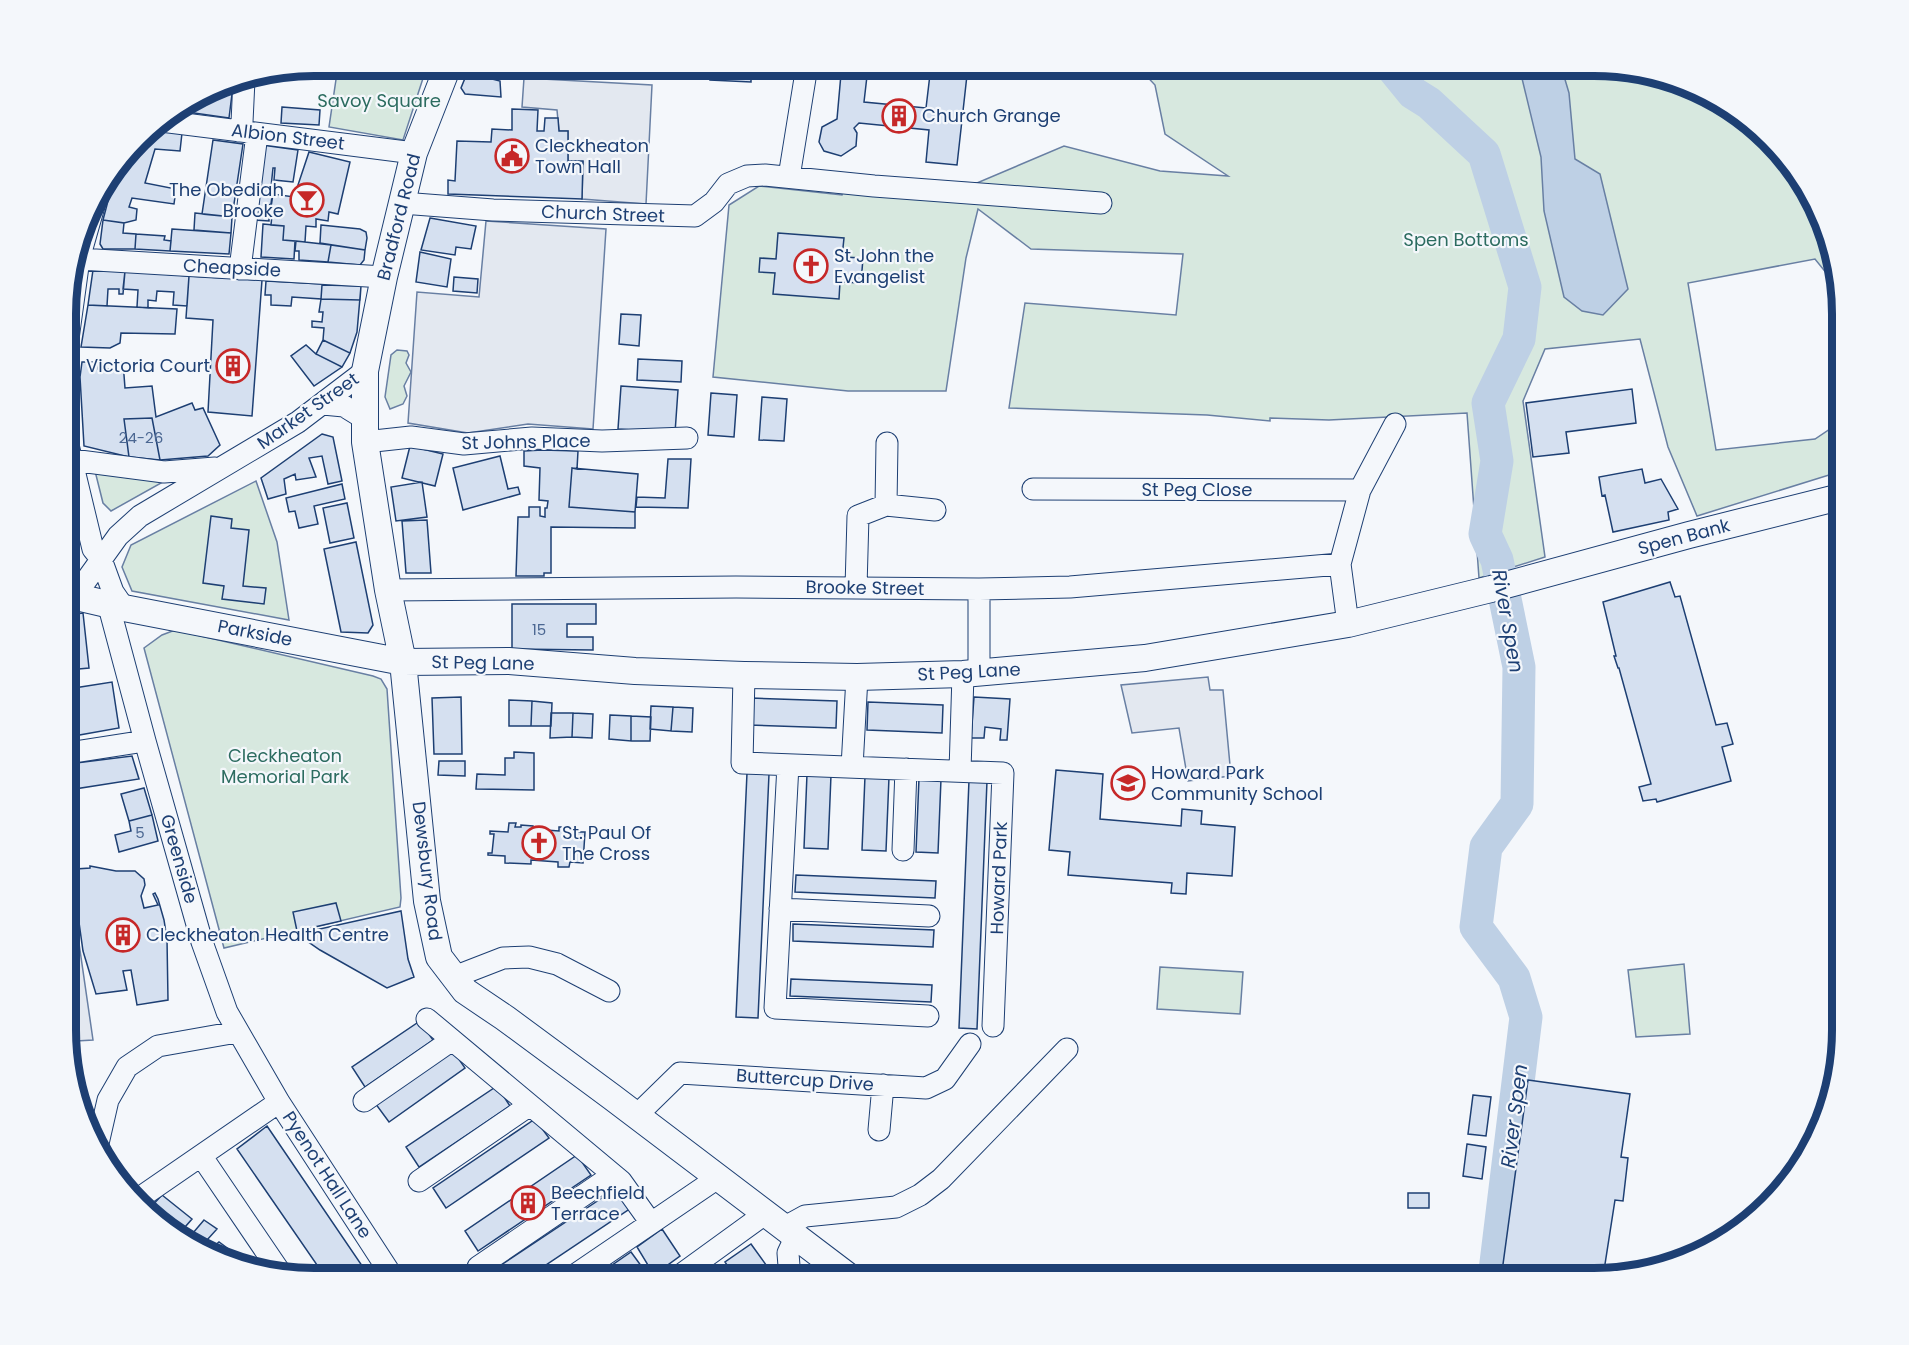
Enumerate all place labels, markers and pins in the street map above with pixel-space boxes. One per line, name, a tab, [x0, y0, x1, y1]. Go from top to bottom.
building icon: Church Grange	[881, 98, 917, 134]
place label: Church Grange	[922, 103, 1061, 128]
place label: Cleckheaton Town Hall	[535, 133, 649, 179]
public building icon: Cleckheaton Town Hall	[494, 138, 530, 174]
place label: The Obediah Brooke	[169, 177, 284, 223]
bar icon: The Obediah Brooke	[289, 182, 325, 218]
place label: St John the Evangelist	[834, 243, 934, 289]
church icon: St John the Evangelist	[793, 248, 829, 284]
building icon: Victoria Court	[215, 348, 251, 384]
place label: Victoria Court	[86, 353, 210, 378]
place label: Howard Park Community School	[1151, 760, 1323, 806]
school or university icon: Howard Park Community School	[1110, 765, 1146, 801]
place label: St. Paul Of The Cross	[562, 820, 651, 866]
church icon: St. Paul Of The Cross	[521, 825, 557, 861]
building icon: Cleckheaton Health Centre	[105, 917, 141, 953]
place label: Cleckheaton Health Centre	[146, 922, 389, 947]
place label: Beechfield Terrace	[551, 1180, 645, 1226]
building icon: Beechfield Terrace	[510, 1185, 546, 1221]

